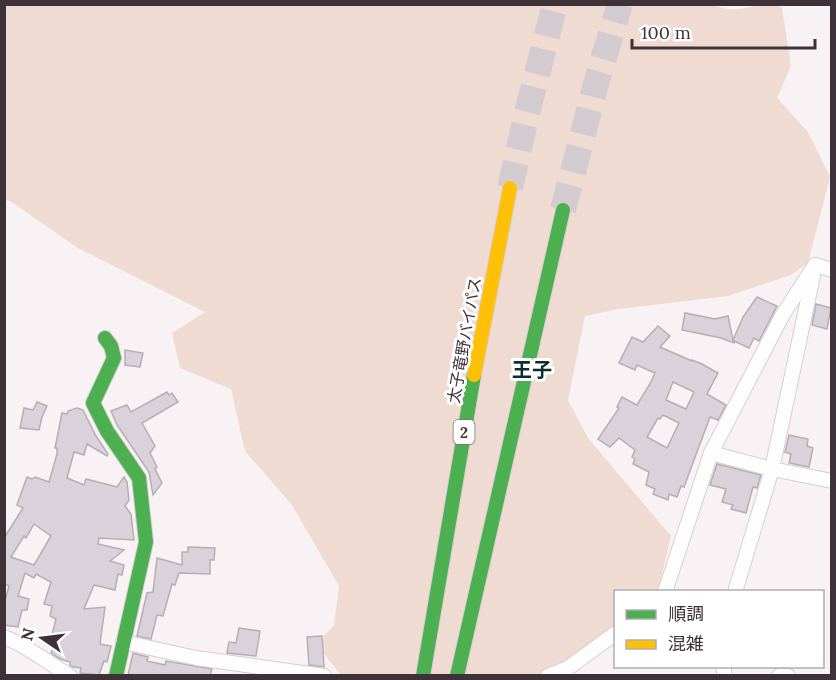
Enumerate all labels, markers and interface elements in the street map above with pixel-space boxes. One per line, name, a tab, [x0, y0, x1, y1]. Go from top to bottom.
scale bar	[632, 12, 815, 50]
text: 100 m	[641, 21, 691, 44]
street label: 太子竜野バイパス	[443, 275, 485, 405]
district label: 王子	[512, 357, 552, 382]
road number: 2	[454, 420, 474, 444]
legend	[614, 590, 824, 668]
text: 順調	[668, 602, 704, 625]
north arrow	[12, 608, 72, 668]
text: N	[16, 626, 39, 643]
text: 混雑	[668, 632, 704, 655]

